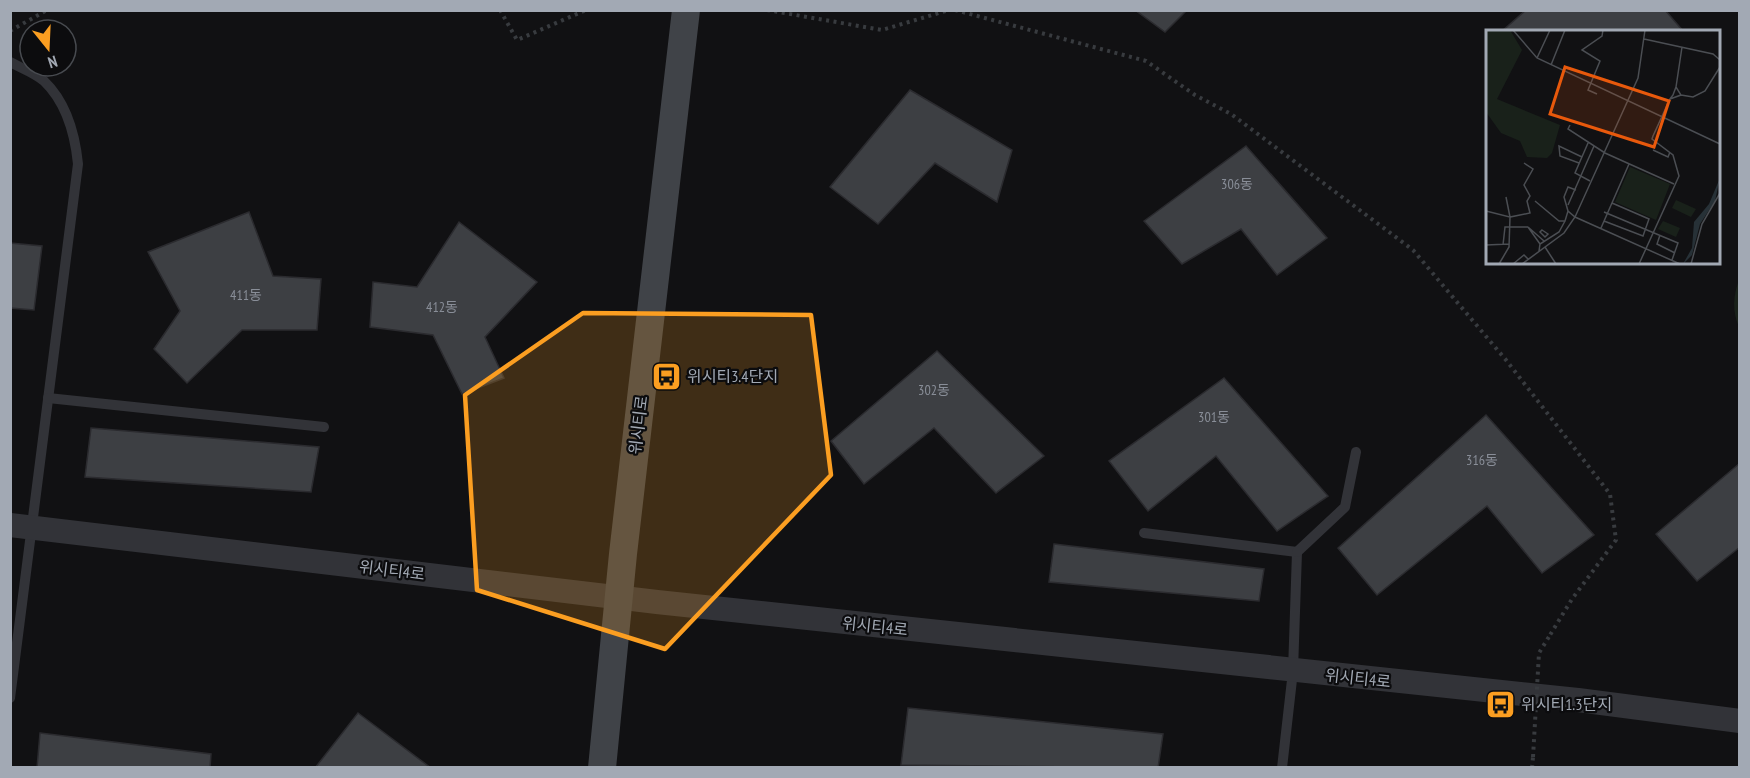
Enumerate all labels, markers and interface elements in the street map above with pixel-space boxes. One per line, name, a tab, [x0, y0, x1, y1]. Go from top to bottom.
north arrow	[18, 18, 78, 78]
inset map	[1486, 30, 1720, 264]
text: N	[45, 51, 60, 73]
house number: 306동	[1221, 175, 1253, 193]
house number: 411동	[230, 286, 262, 304]
house number: 412동	[426, 298, 458, 316]
bus stop icon: 위시티3.4단지	[650, 360, 682, 392]
place label: 위시티3.4단지	[687, 366, 778, 386]
house number: 302동	[918, 381, 950, 399]
street label: 위시티로	[624, 394, 652, 455]
house number: 301동	[1198, 408, 1230, 426]
house number: 316동	[1466, 451, 1498, 469]
street label: 위시티4로	[358, 556, 426, 584]
street label: 위시티4로	[841, 613, 909, 639]
street label: 위시티4로	[1324, 665, 1392, 691]
bus stop icon: 위시티1.3단지	[1484, 688, 1516, 720]
place label: 위시티1.3단지	[1521, 694, 1612, 714]

